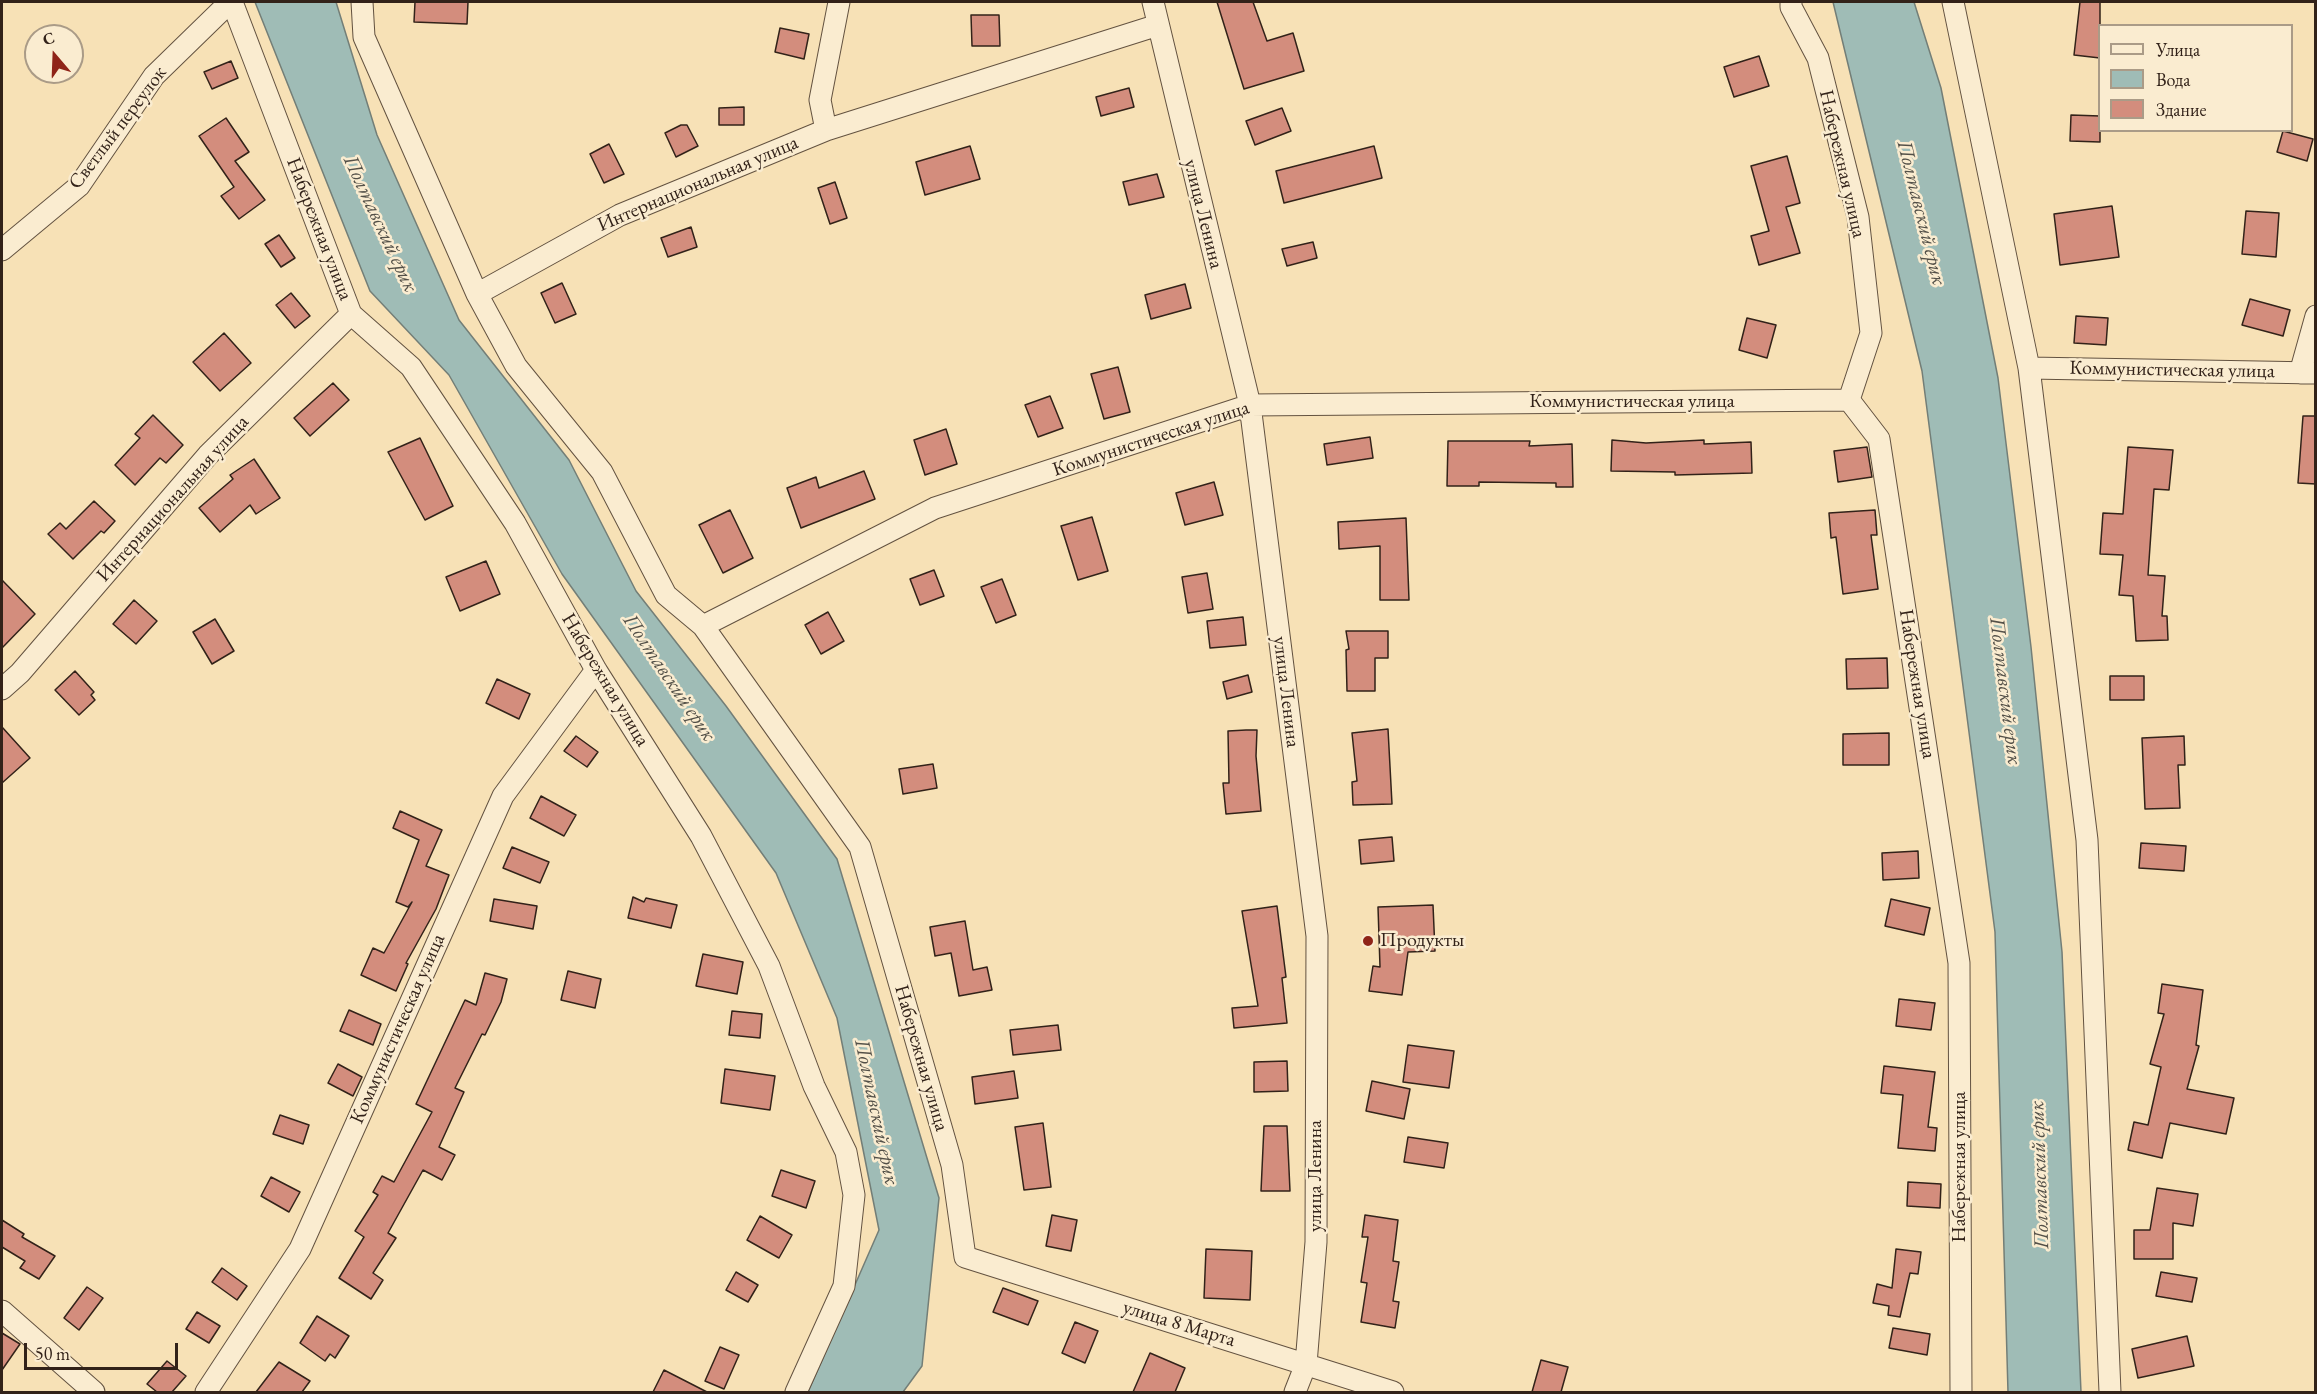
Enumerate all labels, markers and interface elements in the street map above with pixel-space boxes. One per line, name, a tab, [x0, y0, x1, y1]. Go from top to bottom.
north arrow	[24, 24, 84, 84]
legend	[2098, 24, 2293, 132]
text: С	[40, 27, 57, 50]
text: Улица	[2156, 38, 2200, 61]
street label: Светлый переулок	[64, 62, 172, 194]
text: Вода	[2156, 68, 2190, 91]
street label: Набережная улица	[1813, 88, 1871, 240]
text: Здание	[2156, 98, 2206, 121]
street label: Интернациональная улица	[594, 131, 802, 237]
water label: Полтавский ерик	[1891, 138, 1951, 288]
water label: Полтавский ерик	[337, 152, 423, 296]
street label: Набережная улица	[281, 154, 357, 304]
street label: улица Ленина	[1178, 157, 1228, 271]
street label: Коммунистическая улица	[2069, 356, 2275, 384]
street label: Коммунистическая улица	[1529, 390, 1735, 414]
street label: Коммунистическая улица	[1050, 396, 1252, 482]
street label: Интернациональная улица	[92, 411, 254, 587]
street label: Набережная улица	[1893, 608, 1941, 760]
street label: Набережная улица	[556, 609, 654, 751]
water label: Полтавский ерик	[617, 610, 721, 746]
water label: Полтавский ерик	[1983, 616, 2027, 766]
street label: улица Ленина	[1267, 635, 1305, 749]
place label: Продукты	[1380, 929, 1464, 953]
street label: Коммунистическая улица	[345, 930, 451, 1128]
marker: Продукты	[1361, 934, 1375, 948]
street label: Набережная улица	[889, 982, 953, 1134]
water label: Полтавский ерик	[848, 1037, 904, 1187]
street label: Набережная улица	[1948, 1091, 1972, 1243]
water label: Полтавский ерик	[2025, 1101, 2055, 1249]
street label: улица Ленина	[1304, 1120, 1328, 1232]
street label: улица 8 Марта	[1120, 1295, 1238, 1353]
scale bar	[27, 1331, 182, 1369]
text: 50 m	[35, 1342, 70, 1365]

